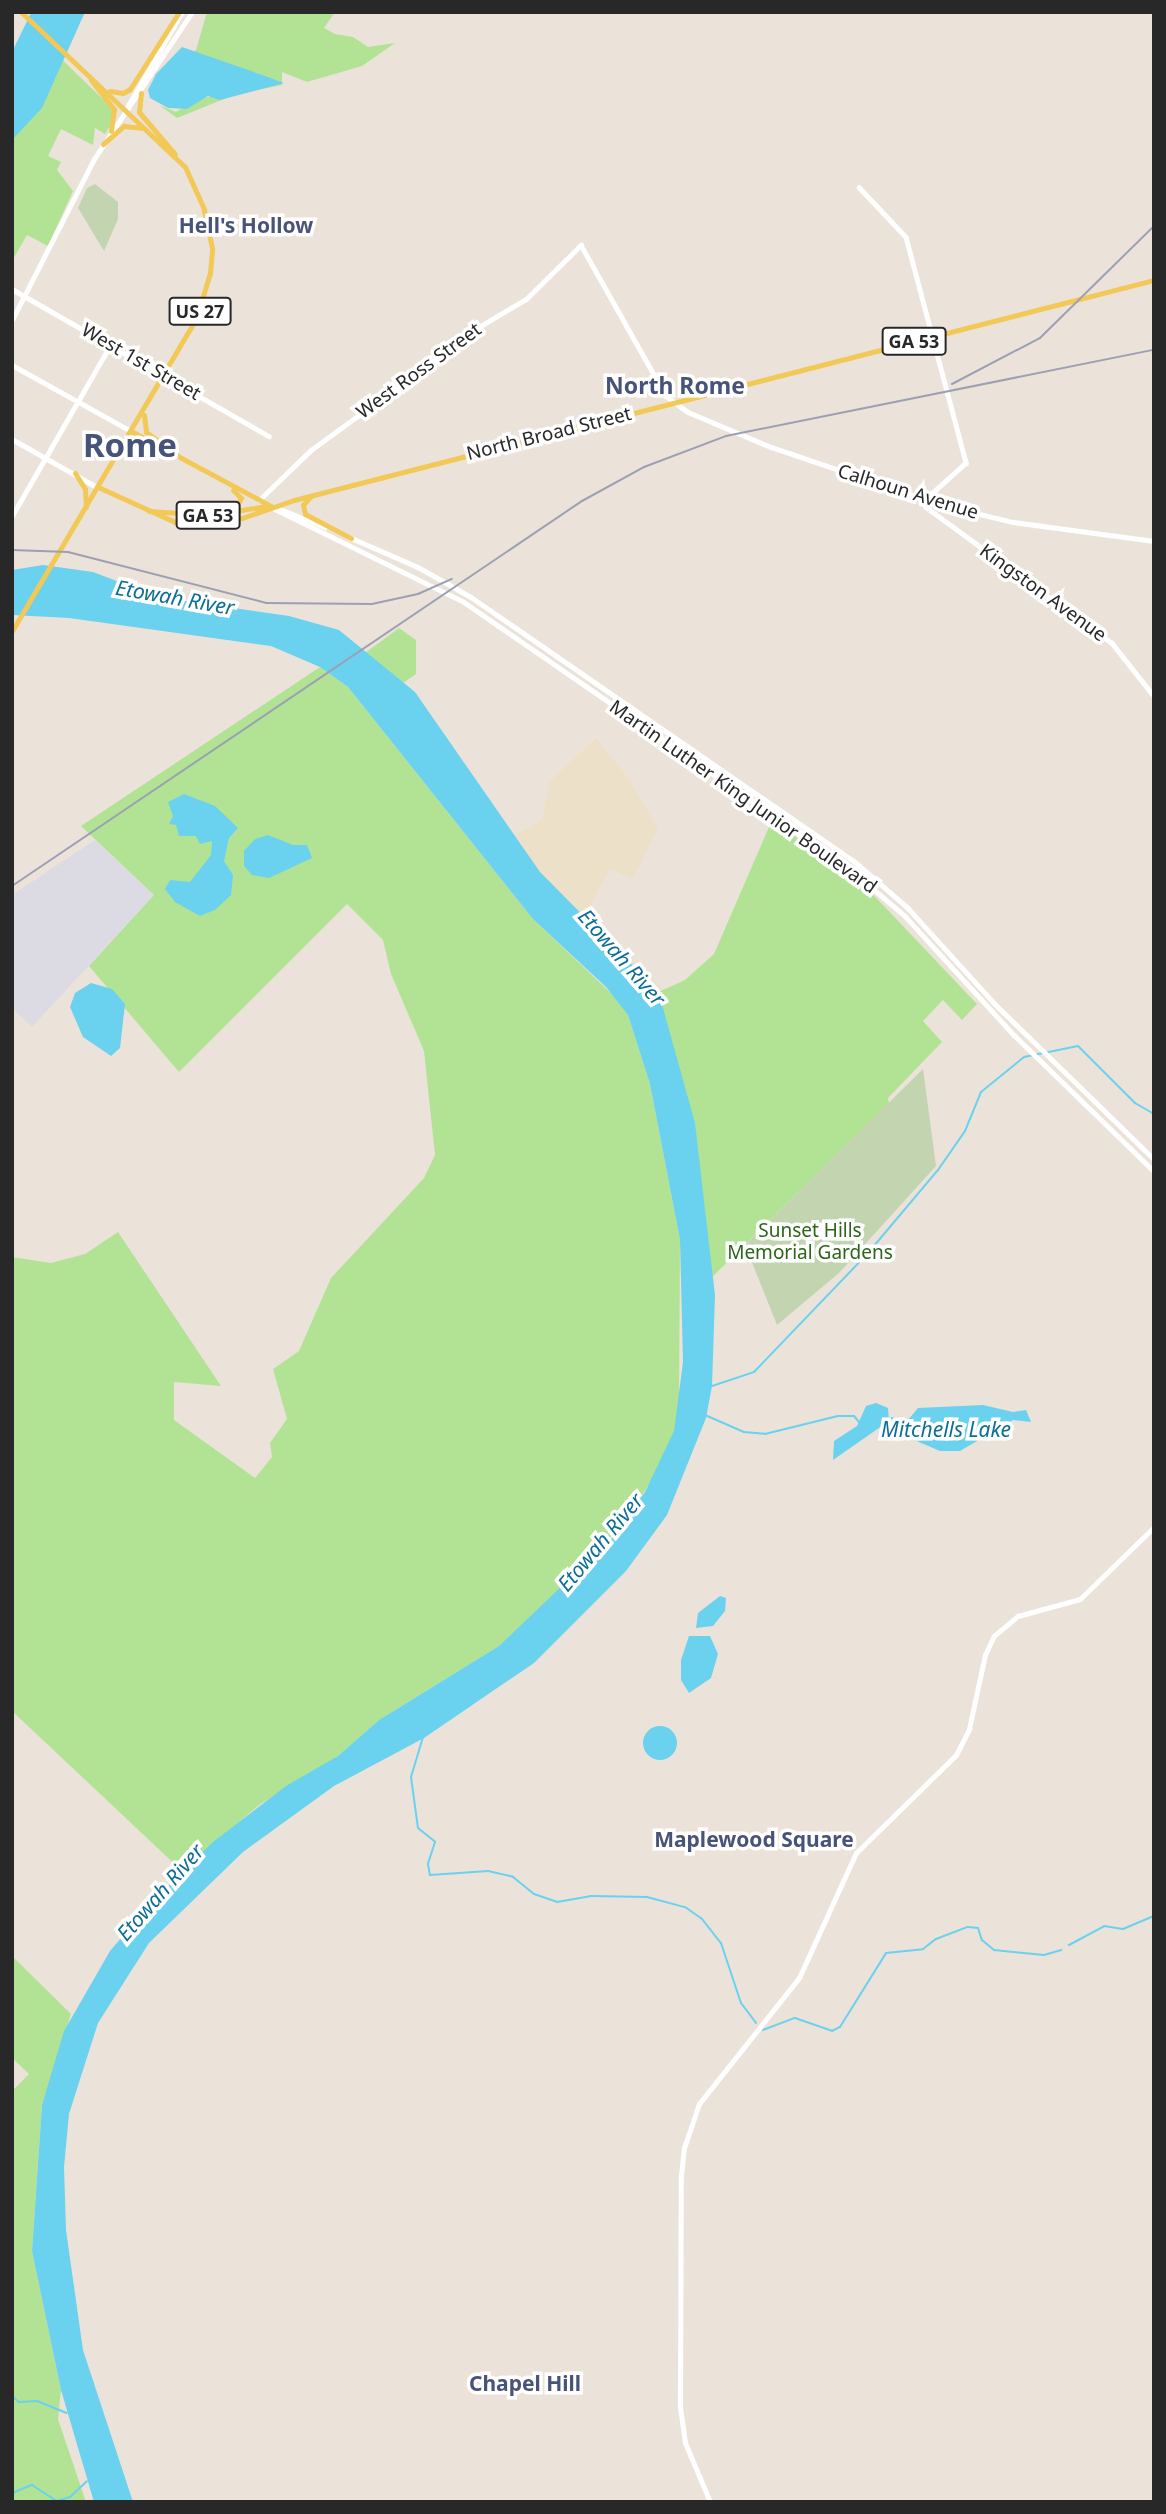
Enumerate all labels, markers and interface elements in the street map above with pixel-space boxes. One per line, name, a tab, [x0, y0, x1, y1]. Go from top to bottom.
district label: Hell's Hollow	[179, 212, 313, 238]
road number: US 27	[168, 296, 232, 326]
street label: West Ross Street	[352, 318, 486, 424]
street label: West 1st Street	[77, 319, 205, 405]
road number: GA 53	[881, 326, 947, 356]
district label: North Rome	[605, 371, 745, 399]
street label: North Broad Street	[464, 403, 634, 465]
district label: Rome	[83, 425, 177, 465]
street label: Calhoun Avenue	[835, 460, 981, 524]
road number: GA 53	[175, 500, 241, 530]
street label: Kingston Avenue	[975, 539, 1111, 647]
water label: Etowah River	[114, 574, 236, 620]
street label: Martin Luther King Junior Boulevard	[605, 696, 881, 898]
water label: Etowah River	[573, 903, 671, 1011]
park label: Sunset Hills Memorial Gardens	[727, 1220, 893, 1264]
water label: Mitchells Lake	[881, 1416, 1011, 1442]
water label: Etowah River	[552, 1488, 648, 1596]
district label: Maplewood Square	[654, 1826, 854, 1852]
water label: Etowah River	[111, 1838, 209, 1946]
district label: Chapel Hill	[469, 2370, 581, 2396]

